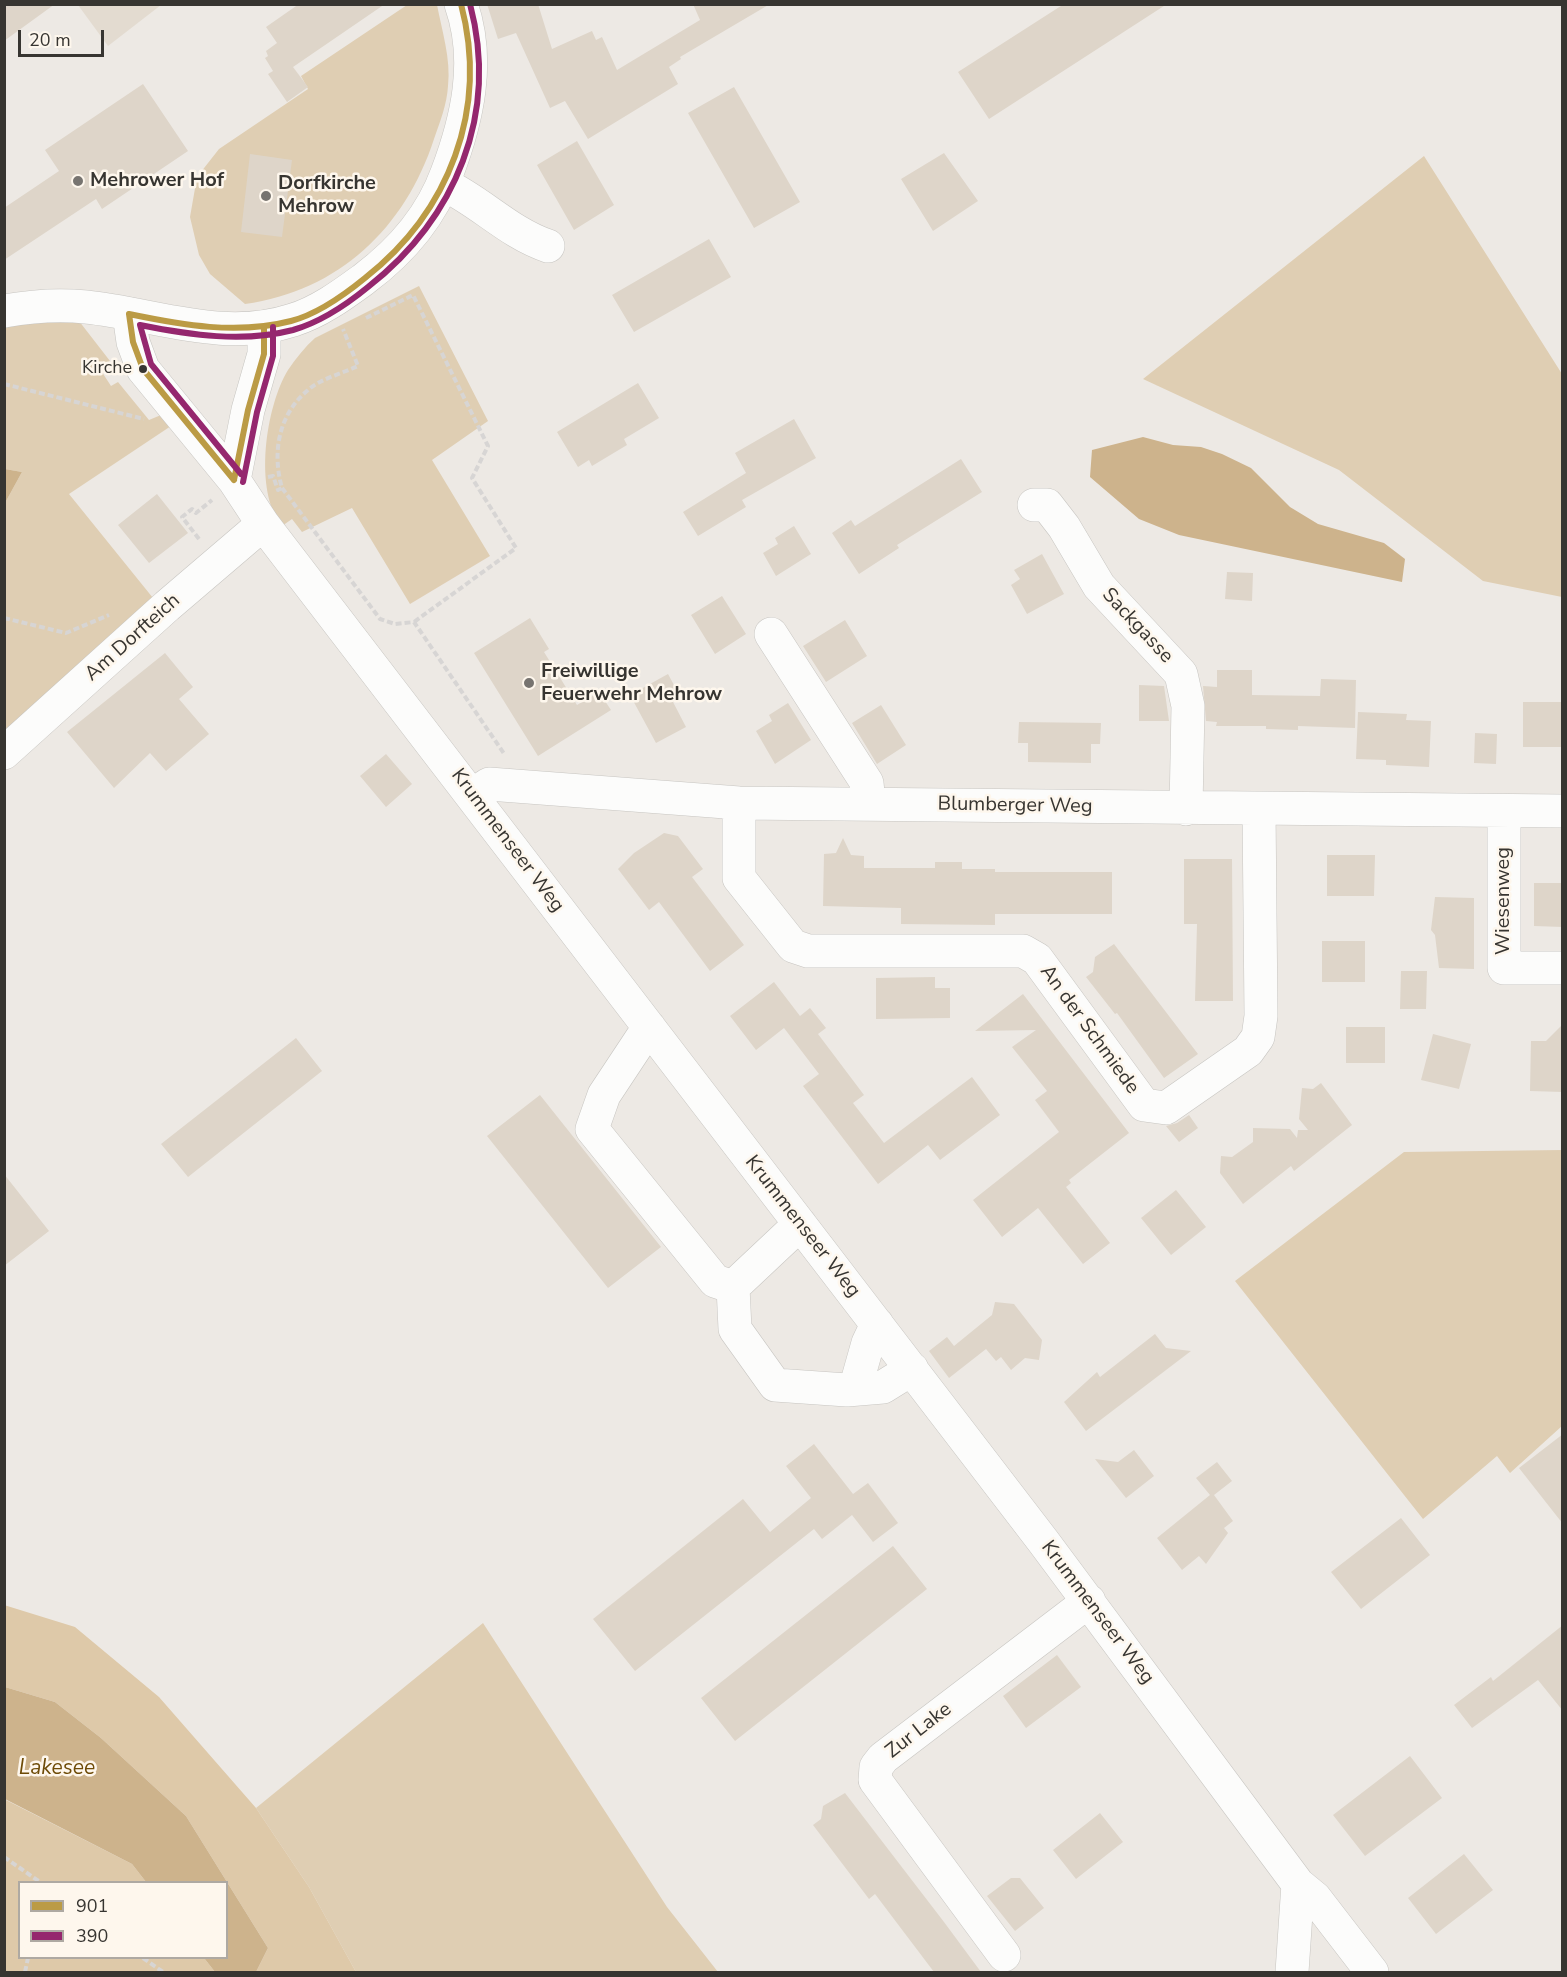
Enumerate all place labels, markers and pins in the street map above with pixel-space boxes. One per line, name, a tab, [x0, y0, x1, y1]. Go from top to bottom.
place label: Mehrower Hof	[90, 169, 224, 193]
place label: Dorfkirche Mehrow	[278, 172, 376, 219]
marker: Mehrower Hof	[71, 174, 85, 188]
marker: Dorfkirche Mehrow	[259, 189, 273, 203]
place label: Kirche	[82, 358, 132, 380]
marker: Kirche	[137, 363, 149, 375]
place label: Freiwillige Feuerwehr Mehrow	[541, 660, 722, 707]
marker: Freiwillige Feuerwehr Mehrow	[522, 676, 536, 690]

